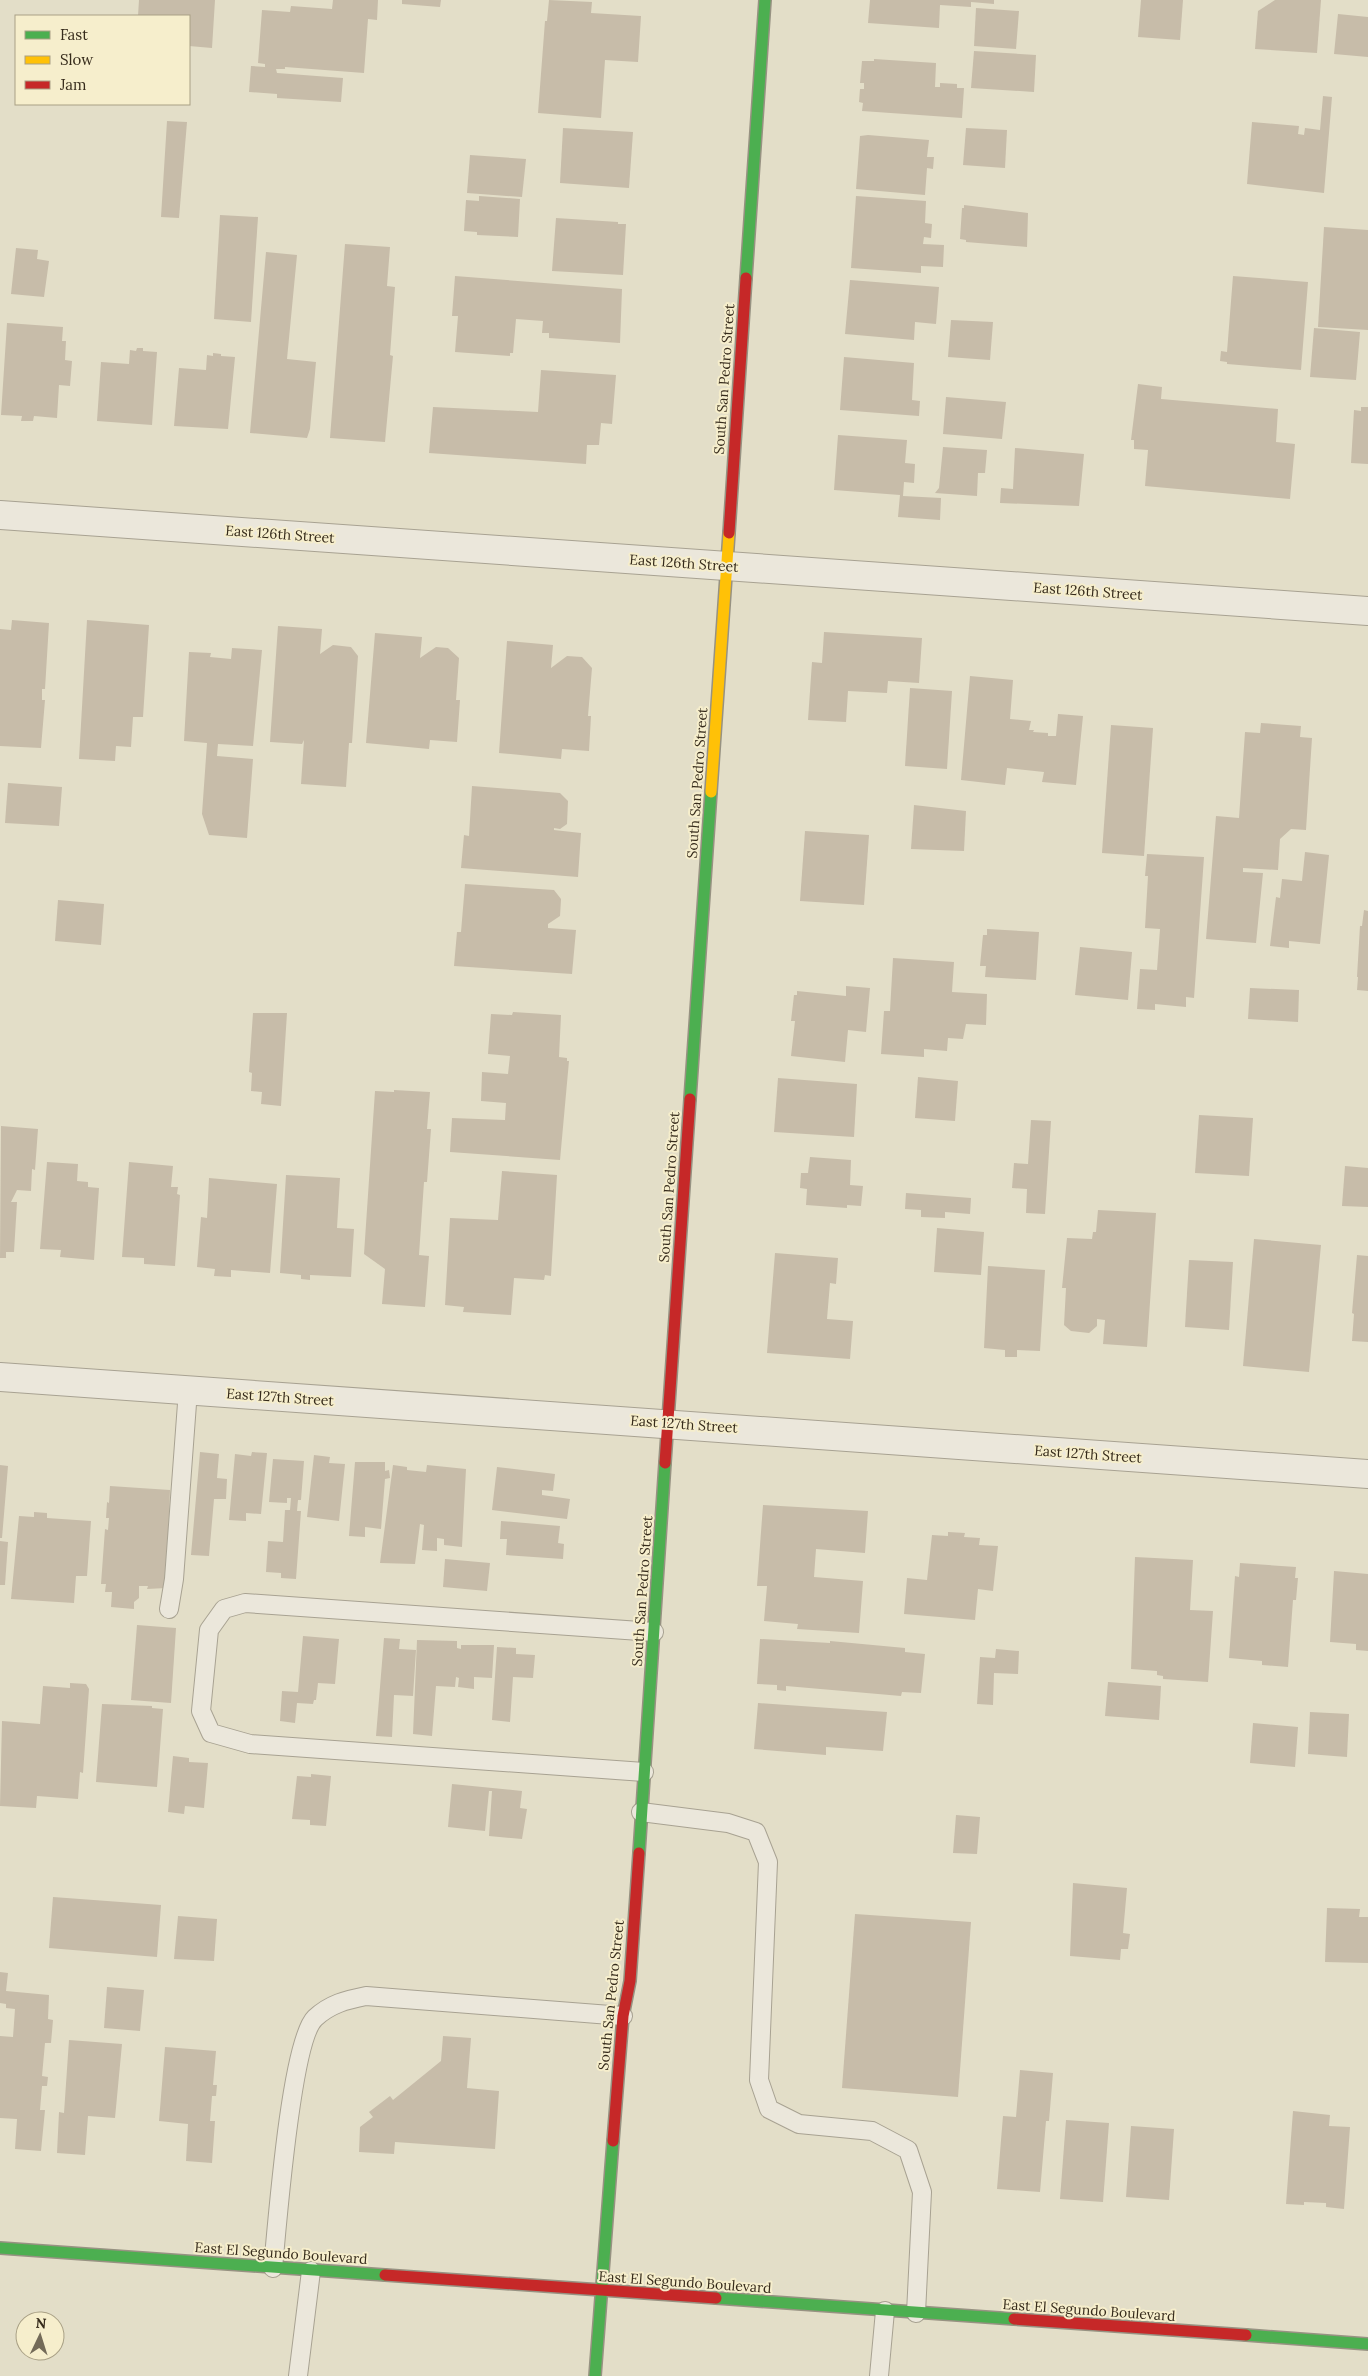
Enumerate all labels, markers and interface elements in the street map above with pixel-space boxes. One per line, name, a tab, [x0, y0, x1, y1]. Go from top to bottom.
legend	[15, 15, 190, 105]
text: Fast	[60, 25, 88, 44]
text: Slow	[60, 50, 93, 69]
text: Jam	[59, 75, 87, 94]
street label: South San Pedro Street	[710, 302, 738, 455]
street label: East 126th Street	[225, 521, 336, 547]
street label: East 126th Street	[629, 550, 740, 576]
street label: East 126th Street	[1033, 578, 1144, 604]
street label: South San Pedro Street	[683, 706, 711, 859]
street label: South San Pedro Street	[655, 1110, 683, 1263]
street label: East 127th Street	[226, 1384, 335, 1410]
street label: East 127th Street	[630, 1411, 739, 1437]
street label: East 127th Street	[1034, 1441, 1143, 1467]
street label: South San Pedro Street	[628, 1514, 656, 1667]
street label: South San Pedro Street	[594, 1918, 628, 2071]
street label: East El Segundo Boulevard	[194, 2238, 368, 2268]
street label: East El Segundo Boulevard	[598, 2267, 772, 2297]
street label: East El Segundo Boulevard	[1002, 2295, 1176, 2325]
north arrow	[15, 2311, 65, 2361]
text: N	[35, 2314, 47, 2332]

